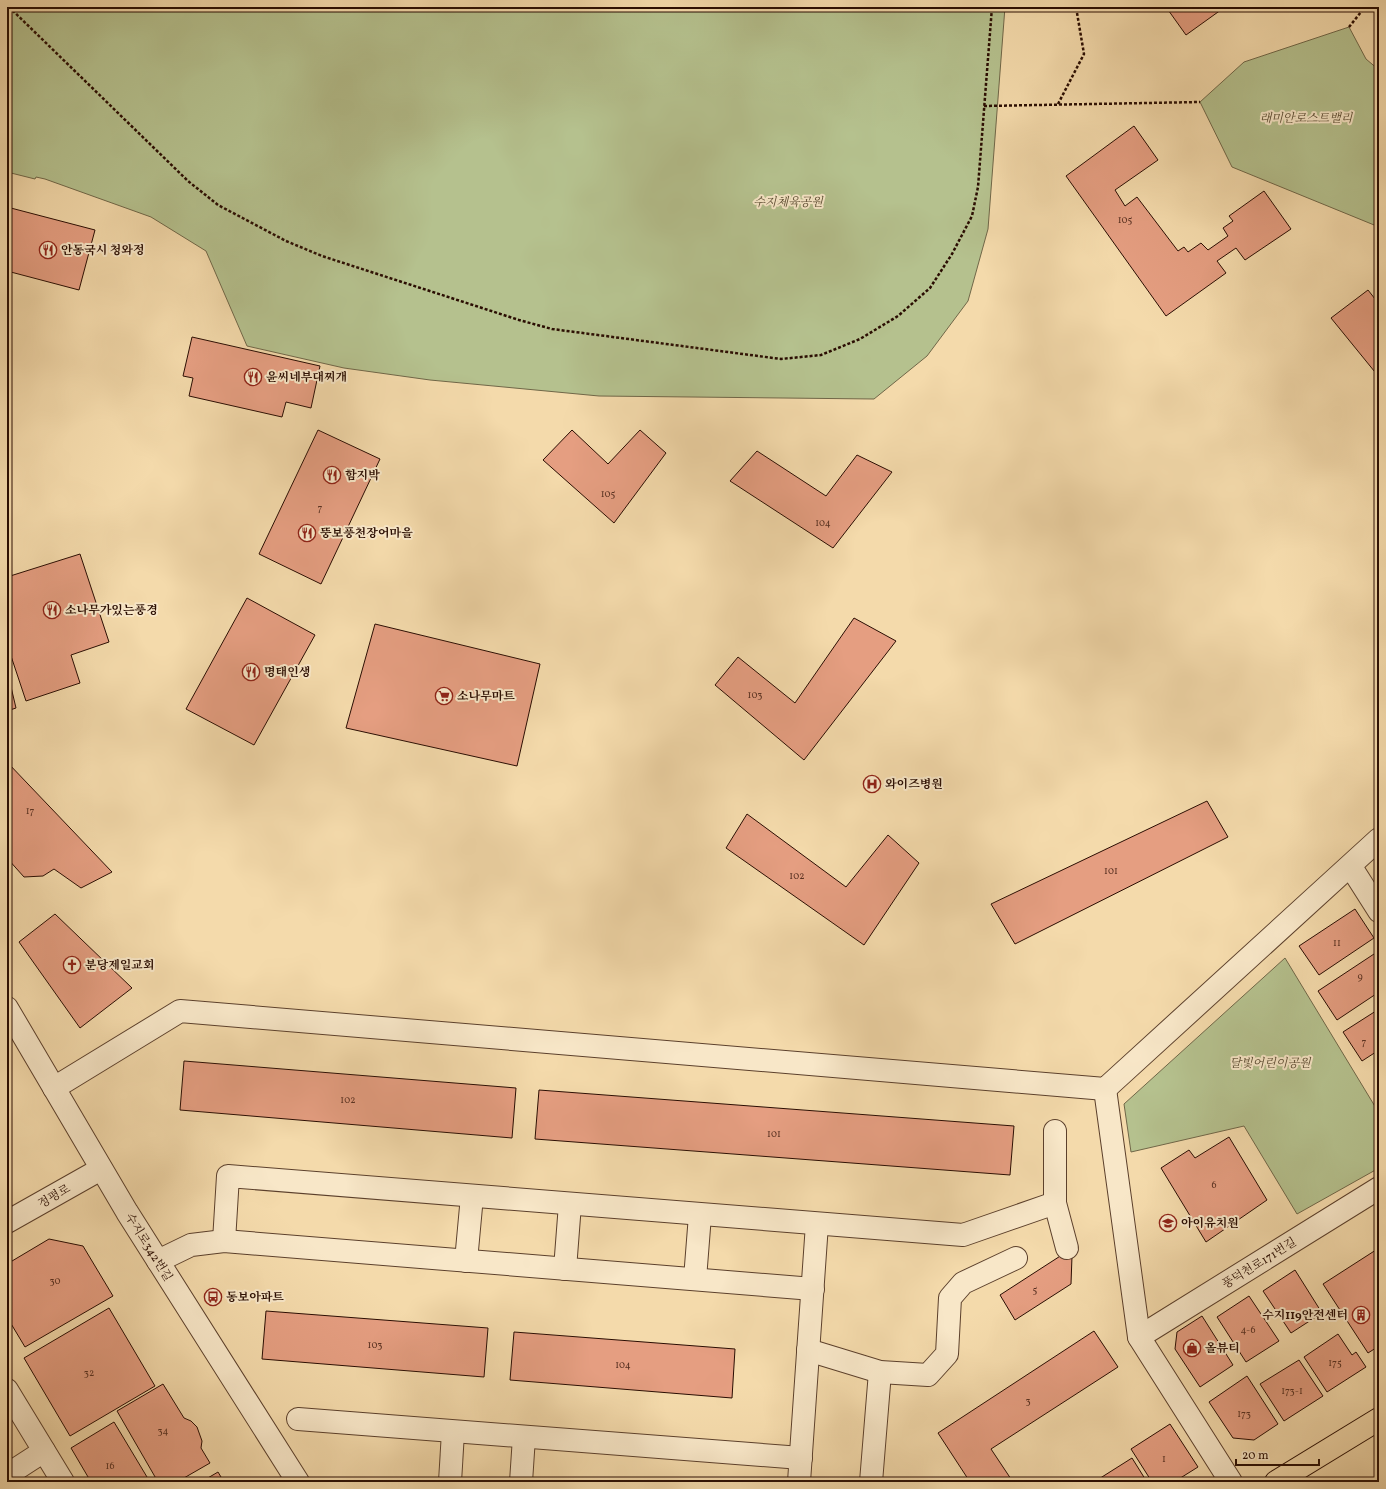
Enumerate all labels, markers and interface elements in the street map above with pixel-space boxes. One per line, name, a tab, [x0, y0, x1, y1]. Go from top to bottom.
park label: 래미안로스트밸리	[1260, 111, 1354, 127]
park label: 수지체육공원	[753, 195, 824, 211]
house number: 105	[1118, 213, 1132, 227]
restaurant icon: 안동국시 청와정	[38, 240, 58, 260]
place label: 안동국시 청와정	[61, 243, 145, 259]
restaurant icon: 윤씨네부대찌개	[243, 367, 263, 387]
place label: 윤씨네부대찌개	[266, 370, 347, 386]
restaurant icon: 함지박	[322, 465, 342, 485]
place label: 함지박	[345, 468, 380, 484]
house number: 105	[601, 487, 615, 501]
house number: 7	[318, 501, 323, 515]
house number: 104	[815, 516, 831, 530]
restaurant icon: 뚱보풍천장어마을	[297, 523, 317, 543]
place label: 뚱보풍천장어마을	[320, 526, 413, 542]
restaurant icon: 소나무가있는풍경	[42, 600, 62, 620]
place label: 소나무가있는풍경	[65, 603, 158, 619]
restaurant icon: 명태인생	[241, 662, 261, 682]
place label: 명태인생	[264, 665, 310, 681]
supermarket icon: 소나무마트	[434, 686, 454, 706]
house number: 103	[748, 688, 762, 702]
place label: 소나무마트	[457, 689, 515, 705]
hospital icon: 와이즈병원	[862, 774, 882, 794]
place label: 와이즈병원	[885, 777, 943, 793]
house number: 17	[26, 804, 35, 818]
house number: 101	[1104, 864, 1118, 878]
house number: 102	[789, 869, 805, 883]
house number: 11	[1333, 936, 1341, 950]
church icon: 분당제일교회	[62, 955, 82, 975]
place label: 분당제일교회	[85, 958, 155, 974]
house number: 9	[1357, 970, 1363, 984]
house number: 7	[1362, 1035, 1367, 1049]
park label: 달빛어린이공원	[1229, 1056, 1312, 1072]
house number: 102	[340, 1093, 356, 1107]
house number: 101	[767, 1127, 781, 1141]
house number: 6	[1211, 1178, 1217, 1192]
street label: 정평로	[35, 1181, 74, 1212]
street label: 수지로342번길	[121, 1210, 176, 1285]
school or university icon: 아이유치원	[1158, 1213, 1178, 1233]
place label: 아이유치원	[1181, 1216, 1239, 1232]
street label: 풍덕천로171번길	[1219, 1235, 1300, 1293]
house number: 30	[50, 1274, 60, 1288]
house number: 5	[1033, 1283, 1038, 1297]
bus stop icon: 동보아파트	[203, 1287, 223, 1307]
place label: 동보아파트	[226, 1290, 284, 1306]
building icon: 수지119안전센터	[1351, 1305, 1371, 1325]
place label: 수지119안전센터	[1262, 1308, 1348, 1324]
house number: 4-6	[1240, 1323, 1256, 1337]
house number: 103	[368, 1338, 382, 1352]
shop icon: 올뷰티	[1182, 1338, 1202, 1358]
place label: 올뷰티	[1205, 1341, 1240, 1357]
house number: 175	[1328, 1356, 1342, 1370]
house number: 104	[615, 1358, 631, 1372]
house number: 32	[84, 1366, 94, 1380]
house number: 173-1	[1281, 1384, 1303, 1398]
house number: 3	[1025, 1394, 1031, 1408]
house number: 173	[1237, 1407, 1251, 1421]
house number: 34	[157, 1424, 169, 1438]
scale bar	[1236, 1441, 1319, 1467]
text: 20 m	[1242, 1448, 1269, 1464]
house number: 1	[1162, 1452, 1166, 1466]
house number: 16	[106, 1459, 114, 1473]

